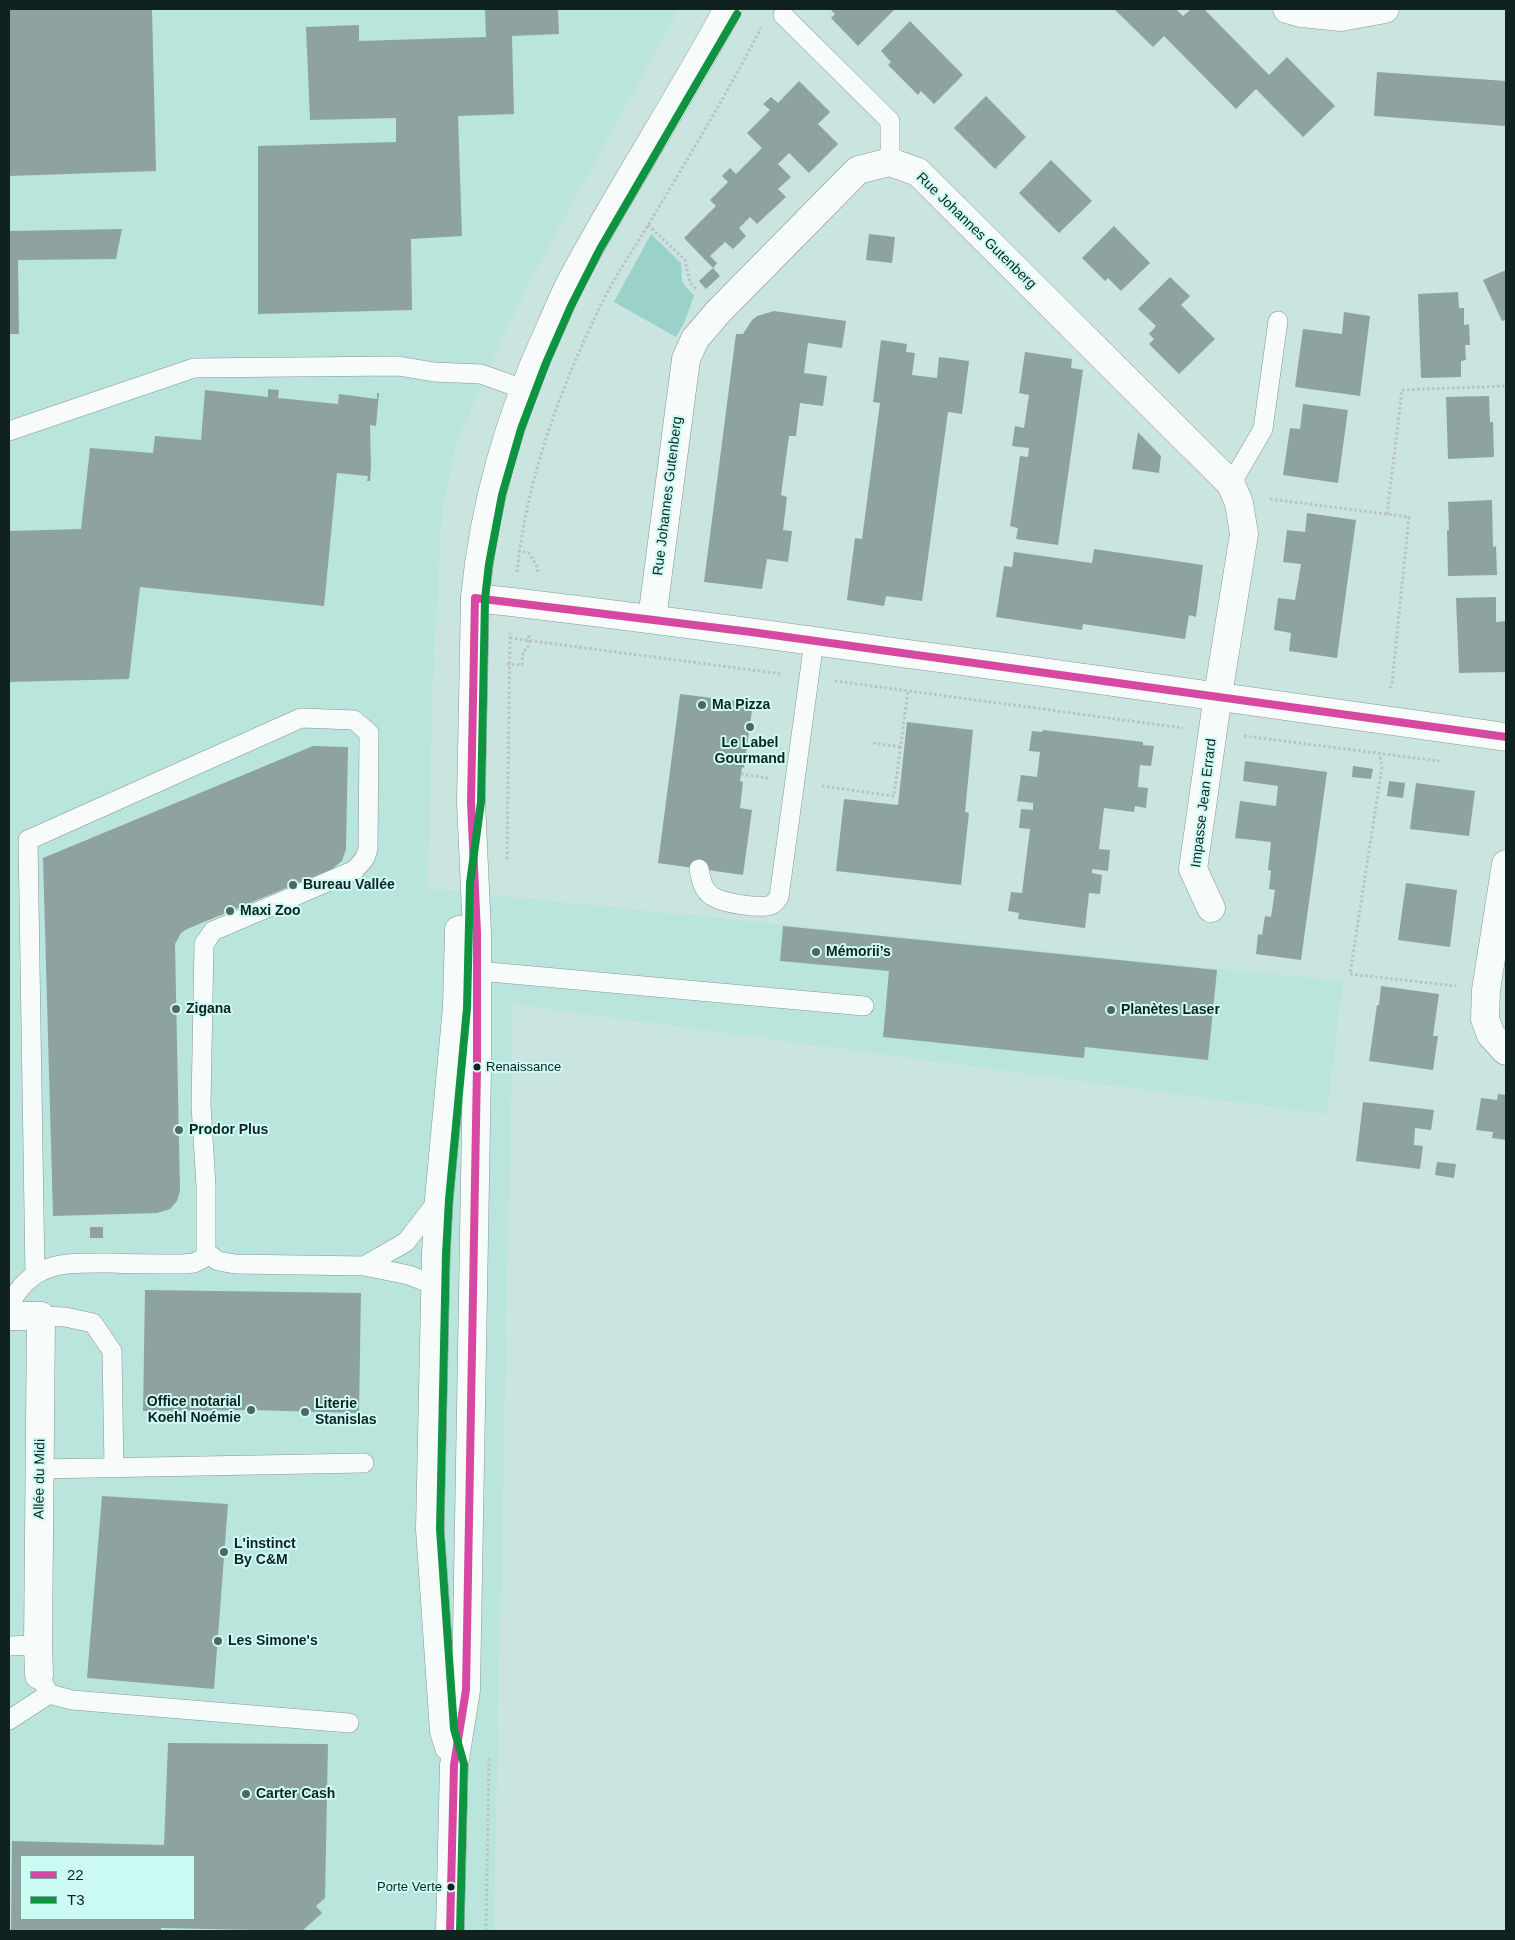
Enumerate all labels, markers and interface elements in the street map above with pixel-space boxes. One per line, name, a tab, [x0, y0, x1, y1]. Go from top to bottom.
street label: Rue Johannes Gutenberg	[912, 169, 1040, 293]
street label: Rue Johannes Gutenberg	[650, 415, 686, 577]
place label: Ma Pizza	[712, 697, 770, 713]
marker: Ma Pizza	[696, 699, 708, 711]
marker: Le Label Gourmand	[744, 721, 756, 733]
place label: Le Label Gourmand	[715, 735, 785, 768]
street label: Impasse Jean Errard	[1188, 737, 1220, 869]
place label: Bureau Vallée	[303, 877, 395, 893]
marker: Bureau Vallée	[287, 879, 299, 891]
place label: Maxi Zoo	[240, 903, 301, 919]
marker: Maxi Zoo	[224, 905, 236, 917]
place label: Mémorii’s	[826, 944, 891, 960]
marker: Mémorii’s	[810, 946, 822, 958]
place label: Zigana	[186, 1001, 231, 1017]
place label: Planètes Laser	[1121, 1002, 1220, 1018]
marker: Zigana	[170, 1003, 182, 1015]
marker: Planètes Laser	[1105, 1004, 1117, 1016]
place label: Renaissance	[486, 1059, 561, 1075]
marker: Renaissance	[472, 1062, 482, 1072]
place label: Prodor Plus	[189, 1122, 268, 1138]
marker: Prodor Plus	[173, 1124, 185, 1136]
place label: Office notarial Koehl Noémie	[147, 1394, 241, 1426]
place label: Literie Stanislas	[315, 1396, 376, 1428]
marker: Office notarial Koehl Noémie	[245, 1404, 257, 1416]
marker: Literie Stanislas	[299, 1406, 311, 1418]
street label: Allée du Midi	[31, 1439, 49, 1519]
place label: L'instinct By C&M	[234, 1536, 296, 1568]
marker: L'instinct By C&M	[218, 1546, 230, 1558]
place label: Les Simone's	[228, 1633, 318, 1649]
marker: Les Simone's	[212, 1635, 224, 1647]
place label: Carter Cash	[256, 1786, 335, 1802]
marker: Carter Cash	[240, 1788, 252, 1800]
legend	[20, 1855, 195, 1920]
text: 22	[67, 1866, 84, 1883]
place label: Porte Verte	[377, 1879, 442, 1895]
marker: Porte Verte	[446, 1882, 456, 1892]
text: T3	[67, 1891, 85, 1908]

